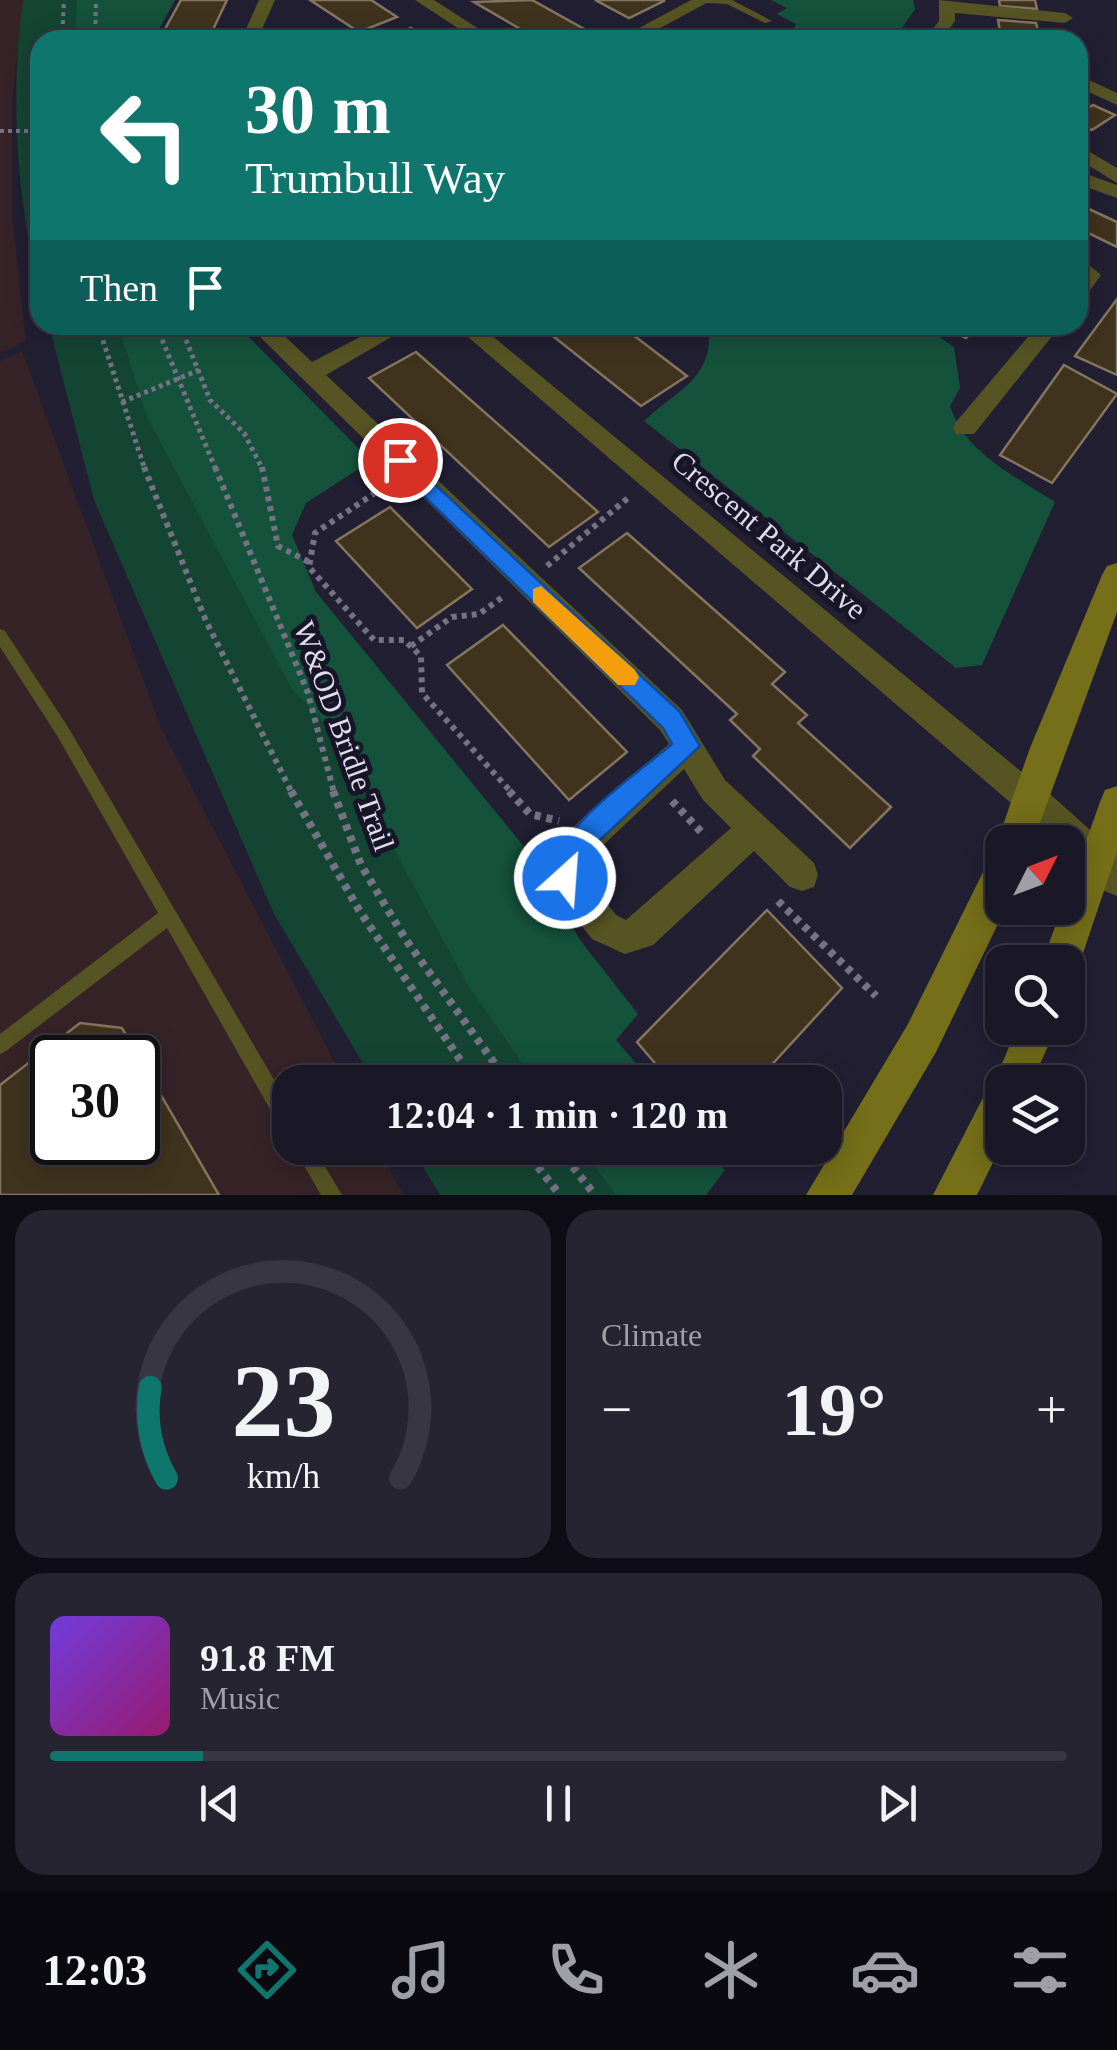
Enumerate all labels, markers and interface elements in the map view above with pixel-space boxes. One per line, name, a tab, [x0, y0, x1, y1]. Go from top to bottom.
icon: left	[80, 70, 210, 200]
text: 30 m	[245, 71, 391, 148]
text: Trumbull Way	[245, 153, 505, 203]
icon: arrive	[178, 260, 233, 315]
text: Then	[80, 267, 158, 309]
pin	[358, 418, 443, 503]
icon: arrive	[373, 433, 428, 488]
street label: Crescent Park Drive	[666, 444, 873, 625]
street label: W&OD Bridle Trail	[288, 617, 401, 855]
north arrow	[985, 825, 1085, 925]
map controls	[985, 825, 1085, 1165]
position arrow	[513, 826, 617, 930]
button: search	[985, 945, 1085, 1045]
speed limit sign: 30	[30, 1035, 160, 1165]
button: layers	[985, 1065, 1085, 1165]
text: 12:04 · 1 min · 120 m	[386, 1094, 728, 1136]
text: Climate	[601, 1317, 702, 1353]
text: 23	[231, 1343, 335, 1458]
text: 19°	[782, 1368, 887, 1451]
text: −	[601, 1379, 632, 1440]
text: +	[1036, 1379, 1067, 1440]
text: km/h	[246, 1456, 320, 1496]
text: 91.8 FM	[200, 1637, 335, 1679]
text: Music	[200, 1680, 280, 1716]
icon: previous	[192, 1776, 247, 1831]
icon: pause	[531, 1776, 586, 1831]
icon: next	[870, 1776, 925, 1831]
icon: directions	[232, 1935, 302, 2005]
icon: music	[386, 1935, 456, 2005]
icon: phone	[541, 1935, 611, 2005]
icon: climate	[696, 1935, 766, 2005]
icon: car	[850, 1935, 920, 2005]
icon: filters	[1005, 1935, 1075, 2005]
text: 12:03	[42, 1945, 147, 1995]

